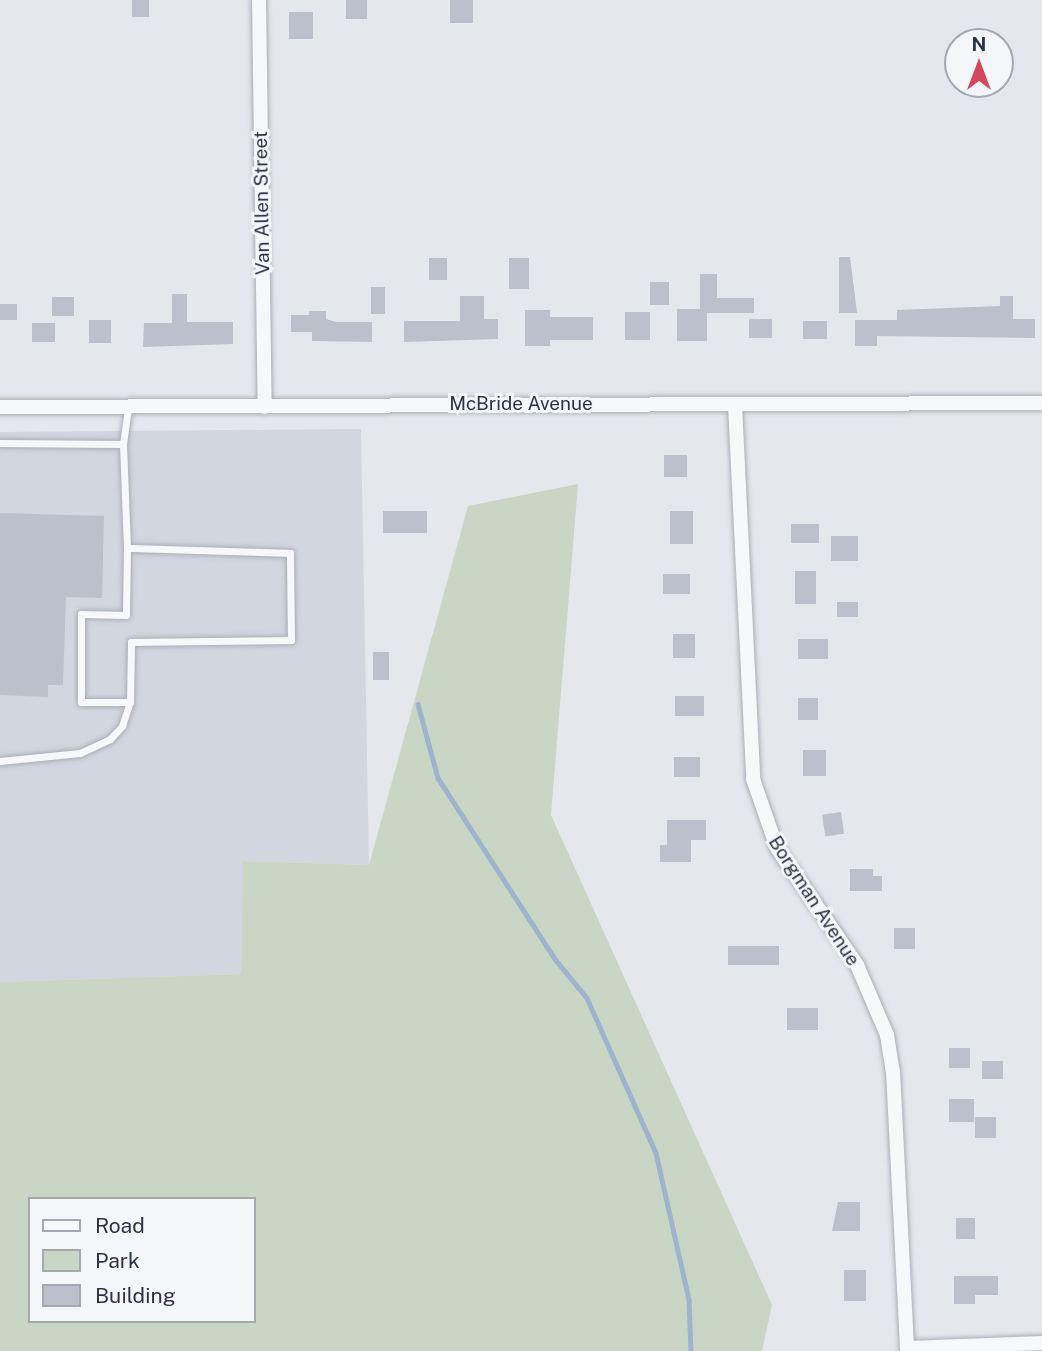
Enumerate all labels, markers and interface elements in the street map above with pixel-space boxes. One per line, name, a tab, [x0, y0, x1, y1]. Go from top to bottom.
north arrow	[944, 28, 1014, 98]
text: N	[972, 33, 986, 55]
street label: Van Allen Street	[249, 131, 275, 275]
street label: McBride Avenue	[449, 393, 593, 415]
street label: Borgman Avenue	[764, 832, 864, 970]
legend	[28, 1197, 256, 1323]
text: Road	[95, 1213, 145, 1238]
text: Park	[95, 1248, 140, 1273]
text: Building	[95, 1283, 176, 1308]

